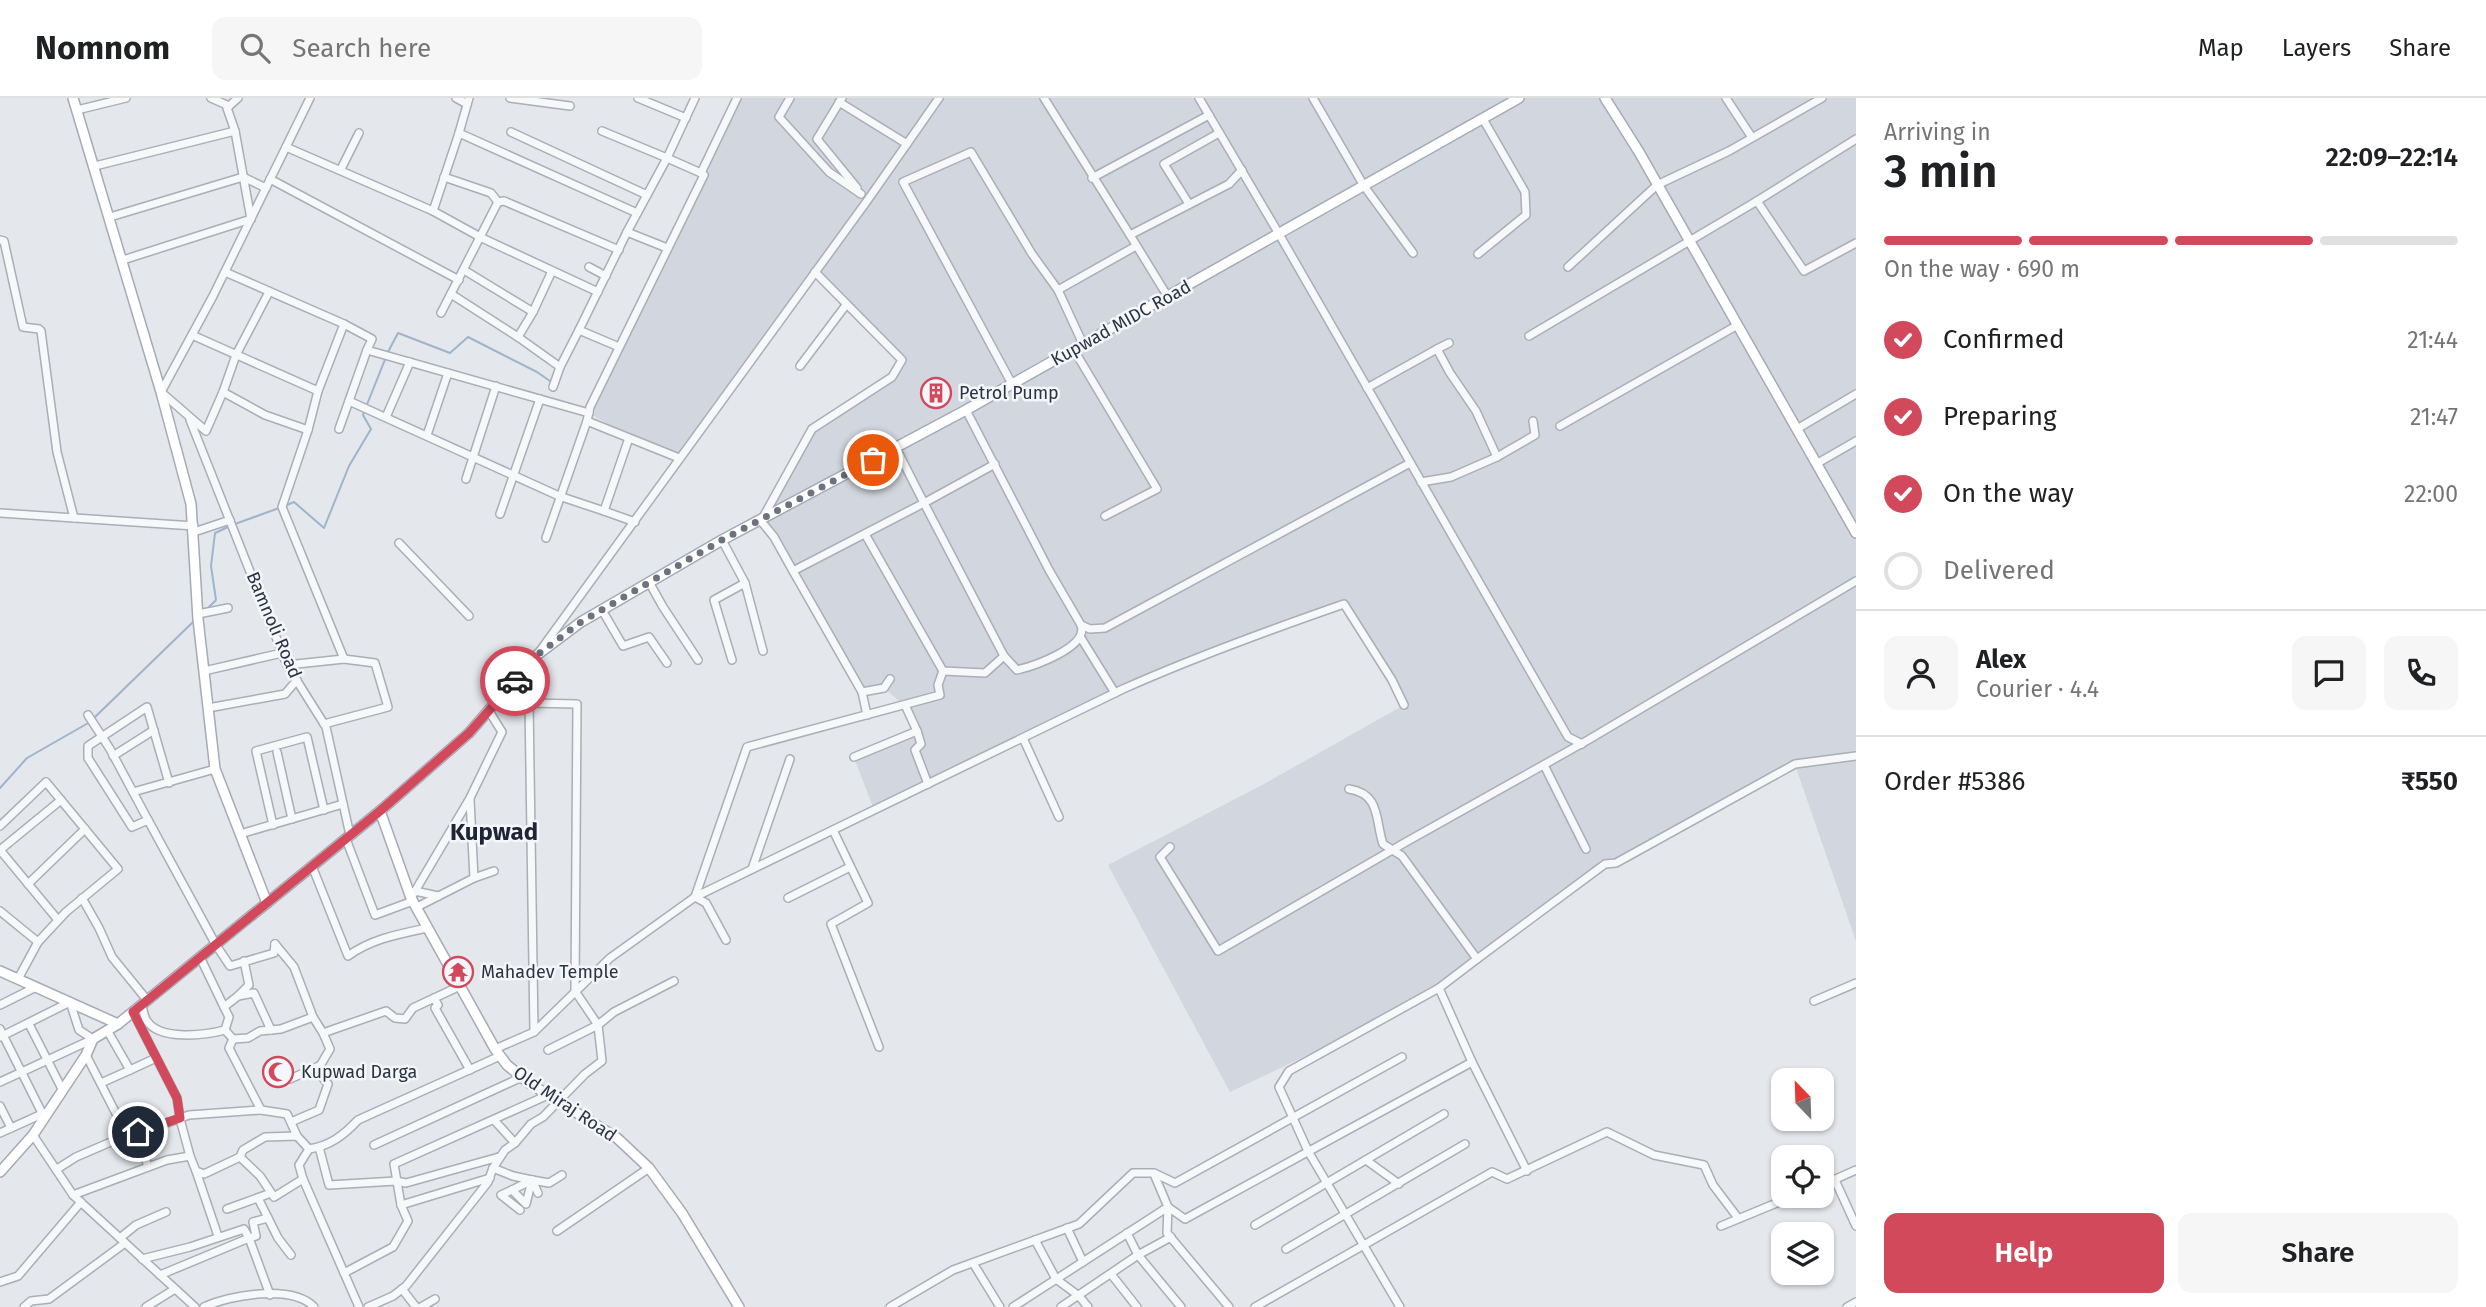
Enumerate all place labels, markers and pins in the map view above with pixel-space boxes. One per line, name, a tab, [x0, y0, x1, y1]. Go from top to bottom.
building icon: Petrol Pump	[919, 376, 953, 410]
place label: Petrol Pump	[959, 382, 1059, 404]
pin	[843, 430, 903, 490]
temple icon: Mahadev Temple	[441, 955, 475, 989]
place label: Mahadev Temple	[481, 961, 619, 983]
mosque icon: Kupwad Darga	[261, 1055, 295, 1089]
place label: Kupwad Darga	[301, 1061, 417, 1083]
pin	[108, 1102, 168, 1162]

